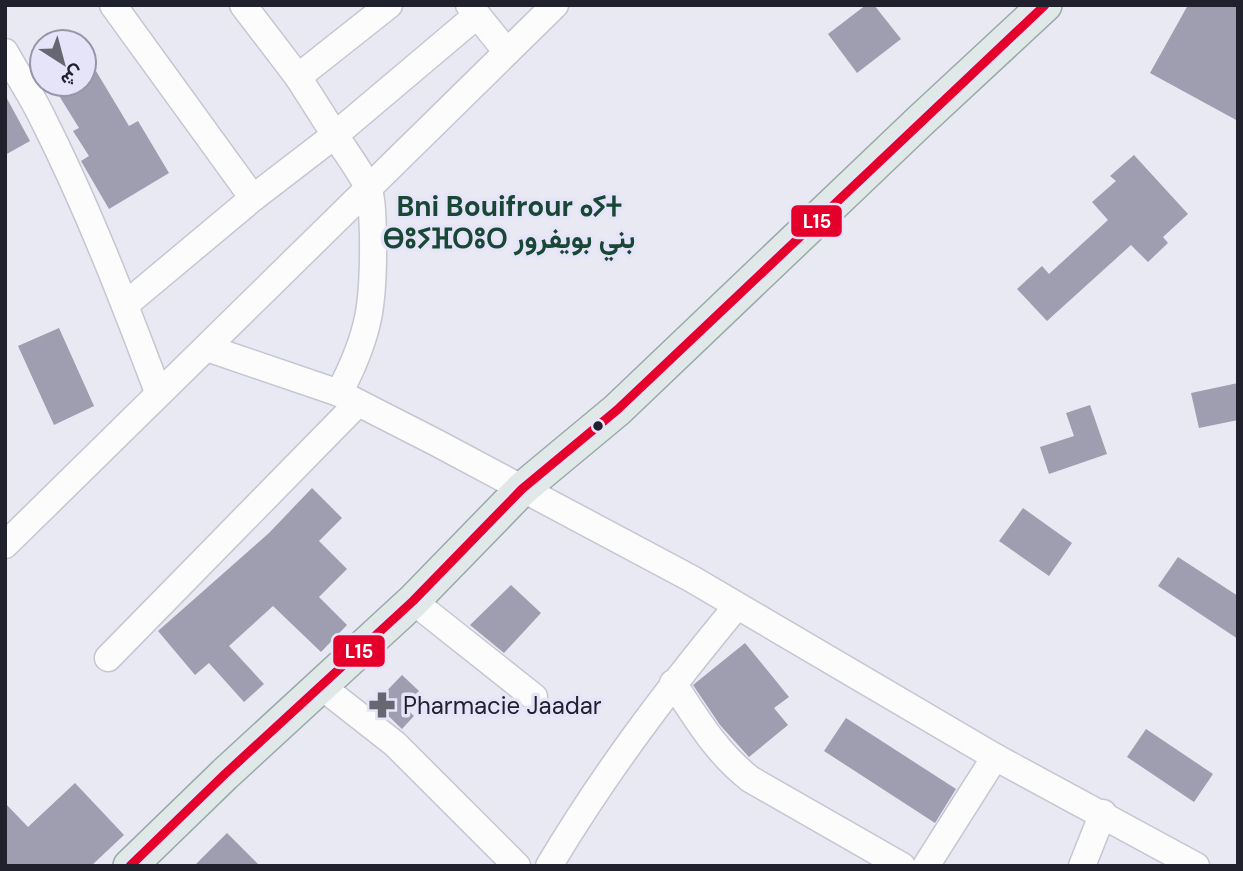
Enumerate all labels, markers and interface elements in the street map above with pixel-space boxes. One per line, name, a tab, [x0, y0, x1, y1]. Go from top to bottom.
north arrow	[28, 28, 98, 98]
text: ش	[56, 60, 89, 93]
district label: Bni Bouifrour ⴰⵢⵜ ⴱⵓⵢⴼⵔⵓⵔ بني بويفرور	[383, 188, 635, 262]
line badge: L15	[790, 204, 843, 238]
text: L15	[803, 209, 831, 234]
unlabelled marker	[591, 419, 605, 433]
line badge: L15	[332, 634, 386, 668]
text: L15	[345, 639, 373, 664]
pharmacy icon: Pharmacie Jaadar	[367, 690, 397, 720]
place label: Pharmacie Jaadar	[403, 690, 602, 721]

